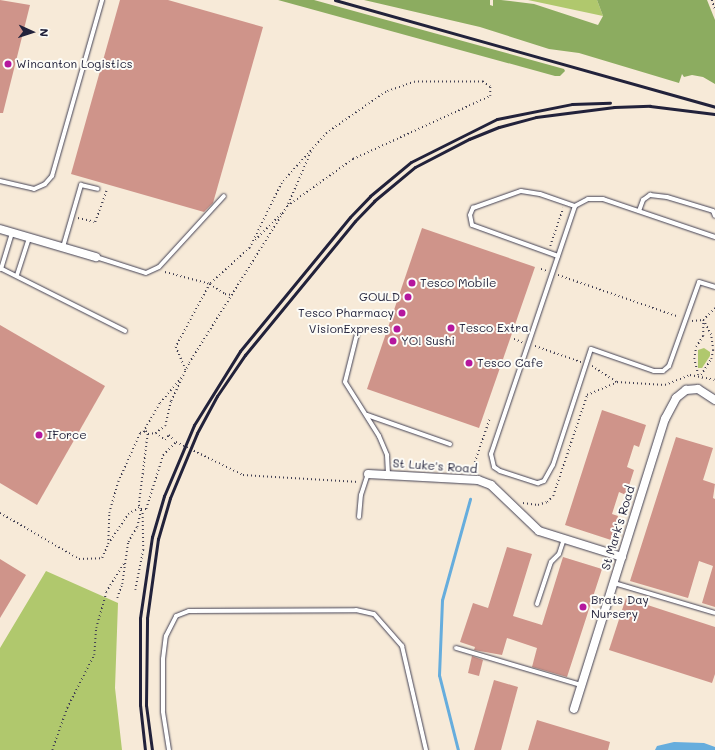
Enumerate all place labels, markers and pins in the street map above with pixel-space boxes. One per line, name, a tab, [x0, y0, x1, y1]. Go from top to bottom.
place label: Wincanton Logistics	[16, 57, 133, 71]
marker: Wincanton Logistics	[3, 59, 13, 69]
place label: Tesco Mobile	[420, 276, 496, 290]
marker: Tesco Mobile	[407, 278, 417, 288]
place label: GOULD	[359, 290, 400, 304]
marker: GOULD	[403, 292, 413, 302]
place label: Tesco Pharmacy	[298, 306, 394, 320]
marker: Tesco Pharmacy	[397, 308, 407, 318]
place label: Tesco Extra	[459, 321, 529, 335]
place label: VisionExpress	[309, 322, 389, 336]
marker: Tesco Extra	[446, 323, 456, 333]
marker: VisionExpress	[392, 324, 402, 334]
place label: YO! Sushi	[401, 334, 455, 348]
marker: YO! Sushi	[388, 336, 398, 346]
place label: Tesco Cafe	[477, 356, 543, 370]
marker: Tesco Cafe	[464, 358, 474, 368]
place label: IForce	[47, 428, 87, 442]
marker: IForce	[34, 430, 44, 440]
place label: Brats Day Nursery	[591, 593, 649, 621]
marker: Brats Day Nursery	[578, 602, 588, 612]

